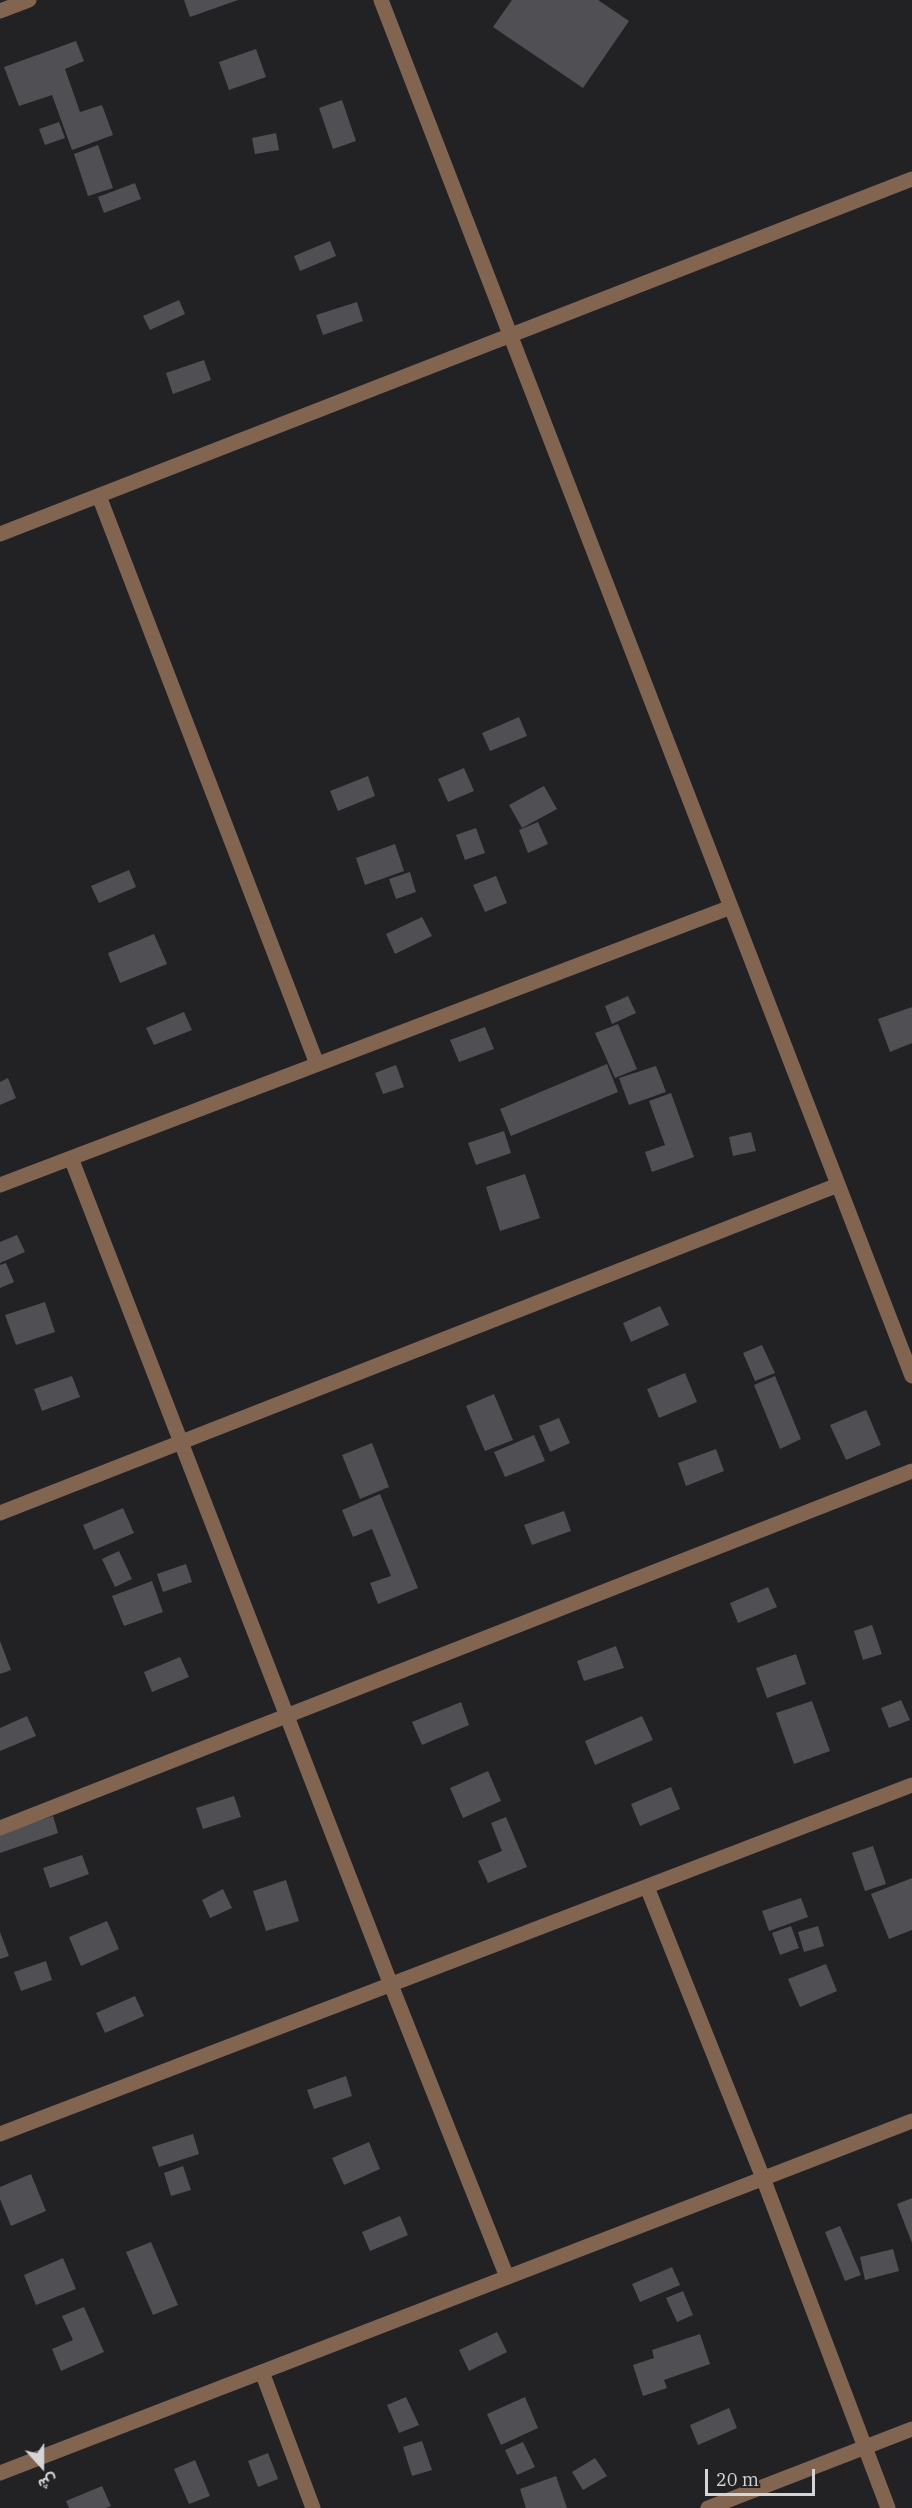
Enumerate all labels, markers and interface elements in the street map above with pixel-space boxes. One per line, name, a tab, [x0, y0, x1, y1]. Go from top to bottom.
north arrow	[12, 2436, 72, 2496]
scale bar	[708, 2457, 818, 2495]
text: 20 m	[716, 2468, 759, 2491]
text: ش	[36, 2470, 61, 2496]

